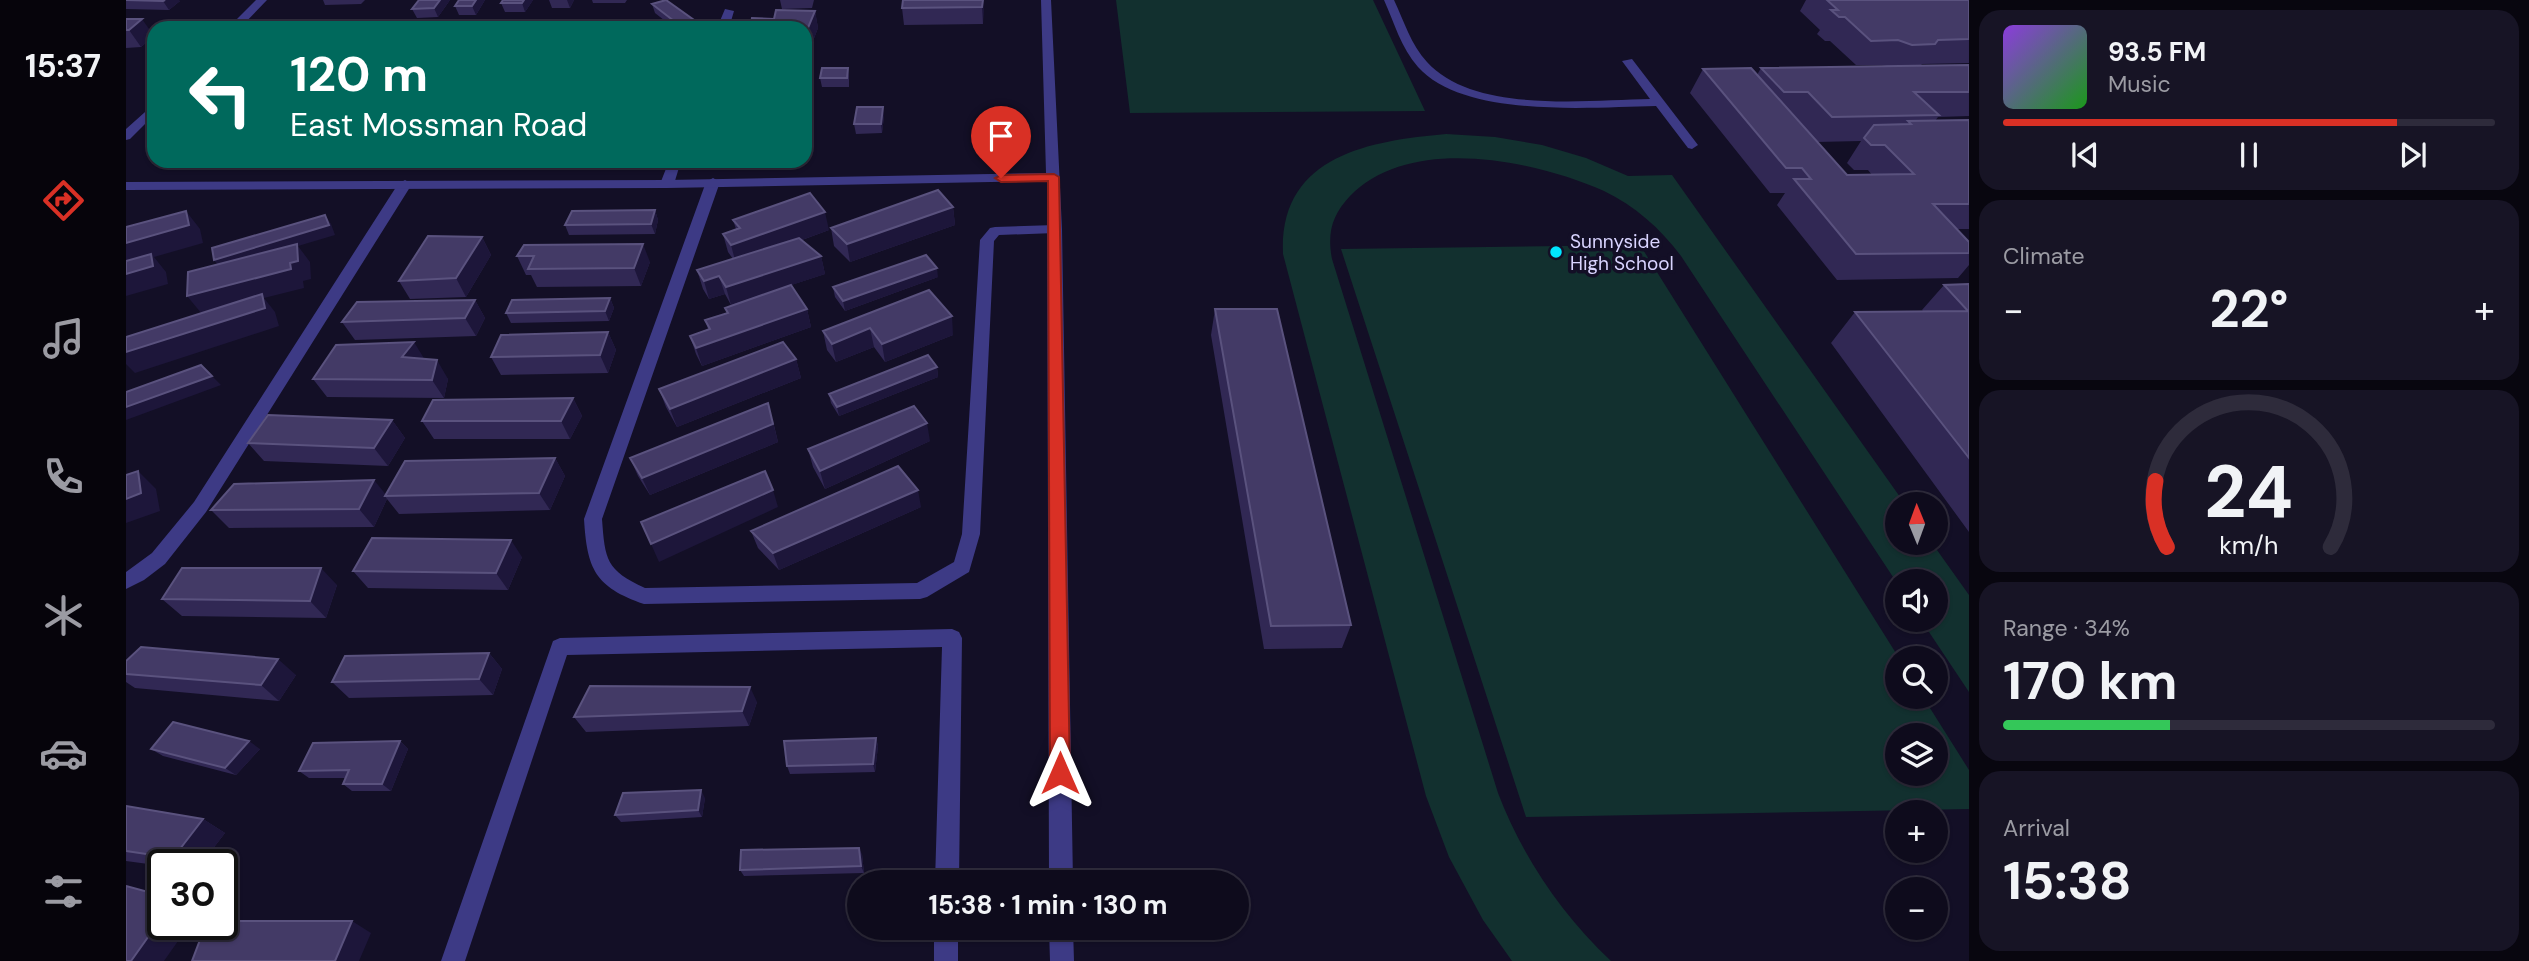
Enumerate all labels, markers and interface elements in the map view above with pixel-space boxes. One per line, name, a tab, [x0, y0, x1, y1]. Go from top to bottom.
text: 93.5 FM	[2108, 35, 2206, 69]
text: 120 m	[290, 42, 428, 106]
text: 15:37	[25, 45, 101, 87]
icon: left	[175, 49, 266, 140]
text: Music	[2108, 69, 2171, 99]
text: East Mossman Road	[290, 104, 587, 146]
pin	[971, 106, 1031, 178]
icon: arrive	[982, 117, 1020, 155]
icon: previous	[2066, 136, 2104, 174]
icon: pause	[2230, 136, 2268, 174]
icon: next	[2394, 136, 2432, 174]
icon: directions	[39, 176, 88, 225]
place label: Sunnyside High School	[1570, 229, 1674, 276]
text: Climate	[2003, 241, 2085, 271]
marker: Sunnyside High School	[1548, 244, 1564, 260]
text: 22°	[2210, 275, 2288, 343]
text: −	[2003, 285, 2024, 335]
text: +	[2474, 285, 2495, 335]
icon: music	[39, 314, 88, 363]
text: 24	[2205, 445, 2293, 540]
icon: phone	[39, 452, 88, 501]
north arrow	[1885, 492, 1948, 555]
map controls	[1885, 492, 1948, 940]
text: km/h	[2219, 528, 2279, 561]
button: sound	[1885, 569, 1948, 632]
icon: climate	[39, 591, 88, 640]
text: Range · 34%	[2003, 613, 2130, 643]
button: search	[1885, 646, 1948, 709]
text: 170 km	[2003, 647, 2177, 715]
button: layers	[1885, 723, 1948, 786]
icon: car	[39, 729, 88, 778]
position arrow	[1023, 736, 1097, 810]
button: +	[1885, 800, 1948, 863]
text: Arrival	[2003, 813, 2070, 843]
text: 15:38	[2003, 847, 2132, 915]
speed limit sign: 30	[147, 849, 238, 940]
icon: filters	[39, 867, 88, 916]
button: −	[1885, 877, 1948, 940]
text: 15:38 · 1 min · 130 m	[928, 888, 1168, 922]

